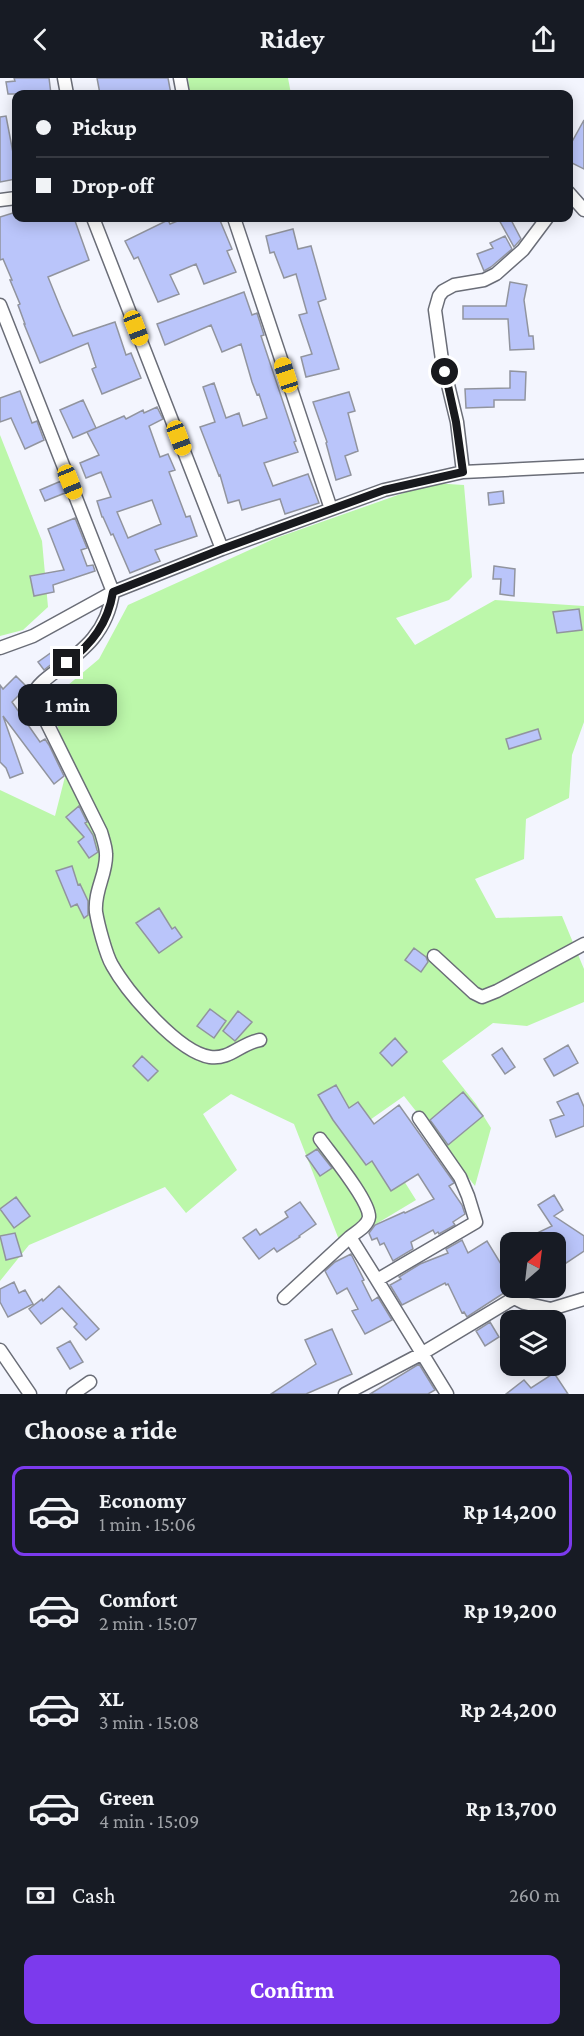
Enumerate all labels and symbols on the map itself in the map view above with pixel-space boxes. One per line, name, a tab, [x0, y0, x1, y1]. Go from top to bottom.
car	[121, 308, 151, 348]
car	[272, 355, 300, 395]
route start	[431, 358, 458, 385]
car	[164, 418, 194, 458]
car	[55, 462, 85, 502]
route end	[53, 649, 80, 676]
callout: 1 min	[17, 684, 116, 726]
north arrow	[500, 1232, 566, 1298]

